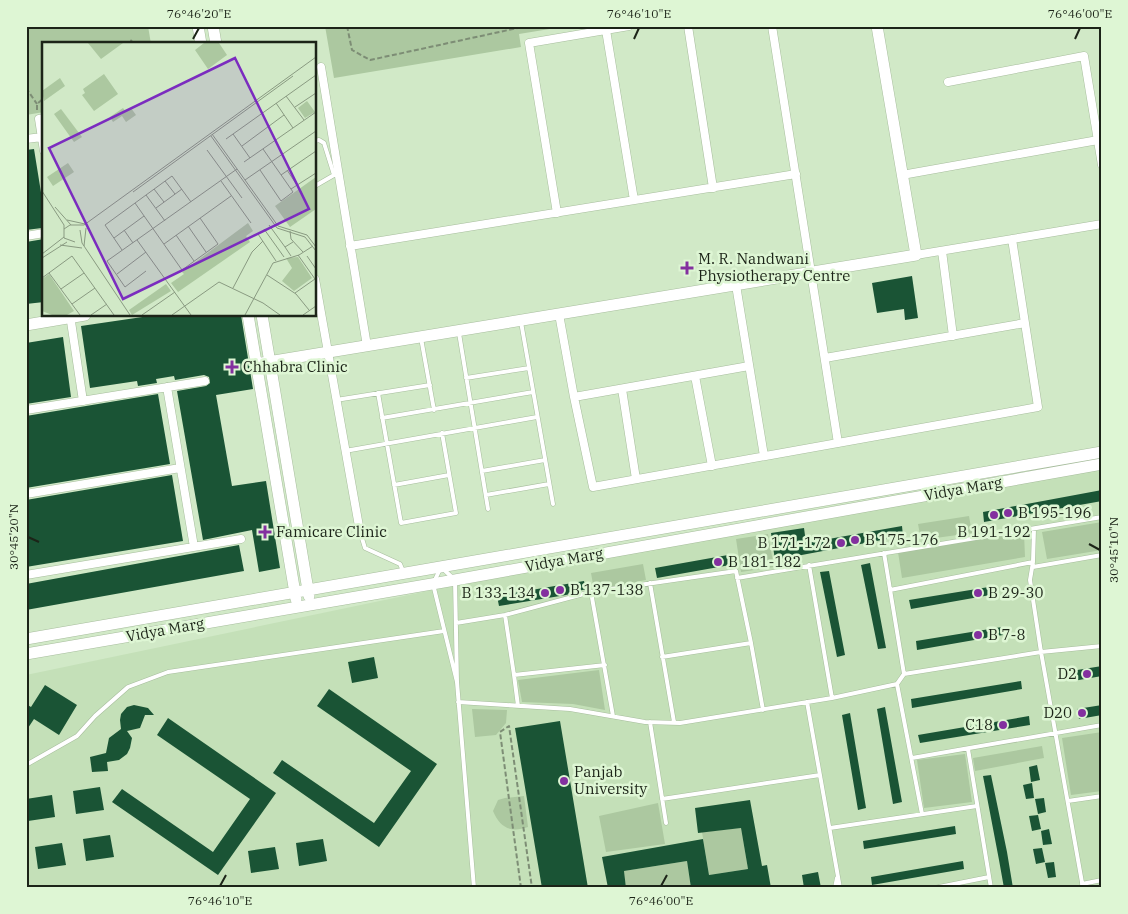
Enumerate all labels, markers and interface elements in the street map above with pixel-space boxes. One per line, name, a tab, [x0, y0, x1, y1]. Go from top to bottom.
text: 76°46'20"E	[167, 6, 231, 21]
text: 76°46'10"E	[607, 6, 671, 21]
text: 76°46'00"E	[1048, 6, 1112, 21]
inset map	[42, 42, 316, 316]
place label: M. R. Nandwani Physiotherapy Centre	[698, 249, 850, 285]
marker: M. R. Nandwani Physiotherapy Centre	[680, 261, 694, 275]
place label: Chhabra Clinic	[243, 357, 348, 376]
marker: Chhabra Clinic	[225, 360, 239, 374]
street label: Vidya Marg	[922, 472, 1004, 505]
place label: B 195-196	[1018, 503, 1091, 522]
text: 30°45'20"N	[6, 504, 21, 570]
marker: B 195-196	[1002, 507, 1014, 519]
marker: B 191-192	[988, 509, 1000, 521]
text: 30°45'10"N	[1106, 517, 1121, 583]
place label: Famicare Clinic	[276, 522, 387, 541]
place label: B 191-192	[957, 522, 1031, 541]
marker: Famicare Clinic	[258, 525, 272, 539]
place label: B 175-176	[865, 530, 938, 549]
place label: B 171-172	[758, 533, 831, 552]
marker: B 175-176	[849, 534, 861, 546]
marker: B 171-172	[835, 537, 847, 549]
street label: Vidya Marg	[523, 543, 605, 576]
place label: B 181-182	[728, 552, 801, 571]
marker: B 181-182	[712, 556, 724, 568]
place label: B 137-138	[570, 580, 643, 599]
place label: B 133-134	[462, 583, 535, 602]
place label: B 29-30	[988, 583, 1043, 602]
marker: B 137-138	[554, 584, 566, 596]
marker: B 133-134	[539, 587, 551, 599]
marker: B 29-30	[972, 587, 984, 599]
street label: Vidya Marg	[124, 613, 206, 646]
place label: B 7-8	[988, 625, 1025, 644]
marker: B 7-8	[972, 629, 984, 641]
place label: D2	[1057, 664, 1077, 683]
marker: D2	[1081, 668, 1093, 680]
place label: D20	[1043, 703, 1072, 722]
marker: D20	[1076, 707, 1088, 719]
place label: C18	[965, 715, 993, 734]
marker: C18	[997, 719, 1009, 731]
place label: Panjab University	[574, 762, 647, 798]
marker: Panjab University	[558, 775, 570, 787]
text: 76°46'10"E	[188, 893, 252, 908]
text: 76°46'00"E	[629, 893, 693, 908]

